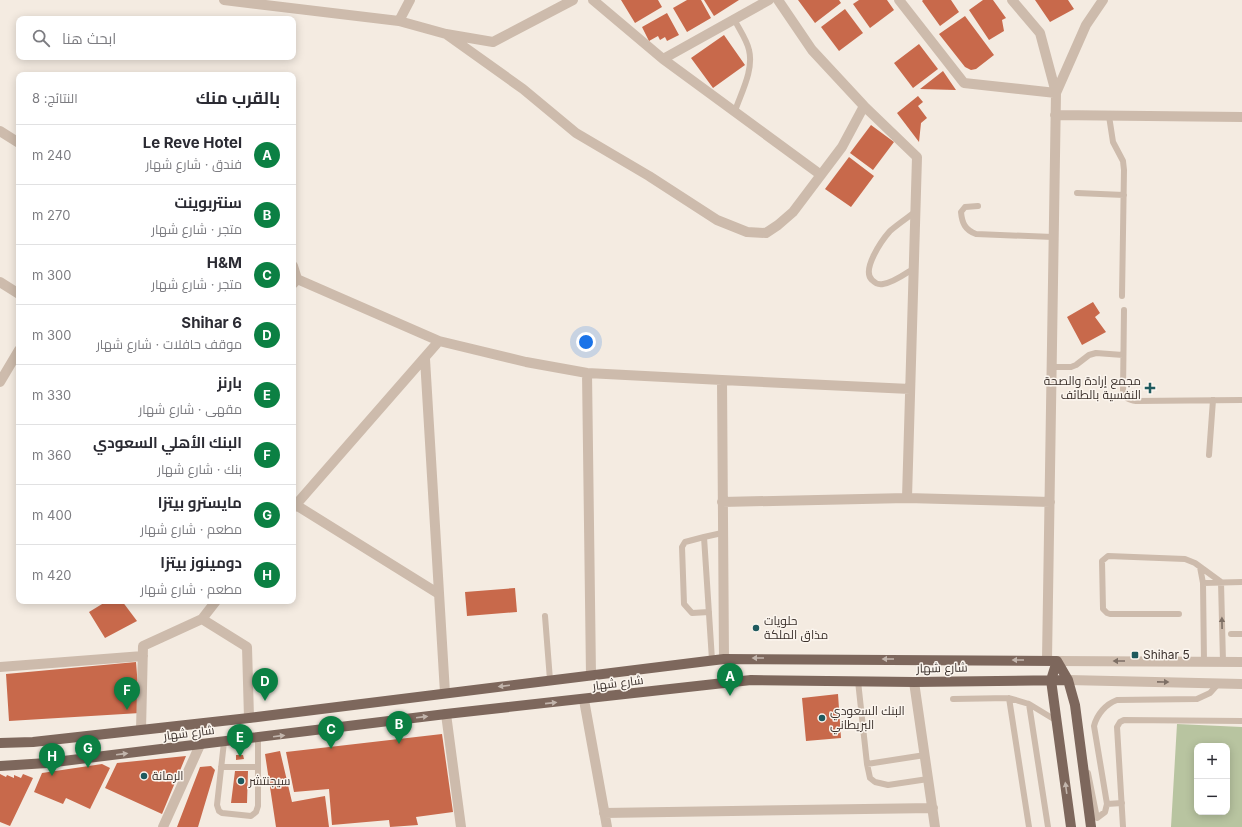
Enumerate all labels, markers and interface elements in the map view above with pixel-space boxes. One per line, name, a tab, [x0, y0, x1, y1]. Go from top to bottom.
search box	[16, 16, 296, 60]
icon: search	[30, 27, 52, 49]
text: ابحث هنا	[62, 29, 116, 48]
text: بالقرب منك	[196, 88, 280, 108]
text: النتائج: 8	[32, 90, 78, 106]
text: Le Reve Hotel	[143, 133, 242, 152]
text: 240 m	[32, 147, 71, 163]
text: A	[262, 147, 272, 163]
text: فندق · شارع شهار	[146, 156, 242, 172]
text: سنتربوينت	[174, 193, 242, 212]
text: 270 m	[32, 207, 70, 223]
text: B	[263, 207, 271, 223]
text: متجر · شارع شهار	[152, 221, 242, 237]
text: H&M	[207, 253, 242, 272]
text: 300 m	[32, 267, 71, 283]
text: C	[262, 267, 272, 283]
text: متجر · شارع شهار	[152, 276, 242, 292]
text: Shihar 6	[181, 313, 242, 332]
text: 300 m	[32, 327, 71, 343]
text: D	[262, 327, 272, 343]
your location	[576, 332, 596, 352]
text: موقف حافلات · شارع شهار	[96, 336, 242, 352]
text: بارنز	[217, 373, 242, 392]
place label: مجمع إرادة والصحة النفسية بالطائف	[1044, 373, 1141, 402]
marker: مجمع إرادة والصحة النفسية بالطائف	[1144, 382, 1156, 394]
text: 330 m	[32, 387, 71, 403]
text: E	[263, 387, 271, 403]
text: مقهى · شارع شهار	[139, 401, 242, 417]
text: البنك الأهلي السعودي	[93, 433, 242, 452]
text: 360 m	[32, 447, 71, 463]
text: F	[263, 447, 271, 463]
text: بنك · شارع شهار	[158, 461, 242, 477]
text: مايسترو بيتزا	[158, 493, 242, 512]
text: 400 m	[32, 507, 72, 523]
text: G	[262, 507, 272, 523]
text: مطعم · شارع شهار	[141, 521, 242, 537]
text: دومينوز بيتزا	[160, 553, 242, 572]
text: 420 m	[32, 567, 72, 583]
text: H	[262, 567, 272, 583]
text: مطعم · شارع شهار	[141, 581, 242, 597]
place label: حلويات مذاق الملكة	[764, 613, 828, 642]
one-way arrow	[1219, 616, 1225, 629]
marker: حلويات مذاق الملكة	[751, 623, 761, 633]
place label: Shihar 5	[1143, 647, 1190, 662]
marker: Shihar 5	[1130, 650, 1140, 660]
one-way arrow	[751, 655, 764, 661]
one-way arrow	[881, 656, 894, 662]
one-way arrow	[1011, 657, 1024, 663]
one-way arrow	[1112, 658, 1125, 664]
street label: شارع شهار	[915, 660, 968, 676]
pin: A	[717, 663, 743, 696]
pin: D	[252, 668, 278, 701]
street label: شارع شهار	[591, 672, 644, 694]
pin: F	[114, 677, 140, 710]
one-way arrow	[1157, 679, 1170, 685]
one-way arrow	[498, 683, 510, 689]
one-way arrow	[545, 700, 557, 706]
place label: البنك السعودي البريطاني	[830, 703, 905, 735]
pin: B	[386, 711, 412, 744]
marker: البنك السعودي البريطاني	[817, 713, 827, 723]
one-way arrow	[416, 714, 428, 720]
pin: C	[318, 716, 344, 749]
street label: شارع شهار	[162, 722, 215, 744]
pin: E	[227, 724, 253, 757]
one-way arrow	[273, 732, 285, 739]
pin: G	[75, 735, 101, 768]
pin: H	[39, 743, 65, 776]
map controls	[1194, 743, 1230, 815]
button: +	[1194, 743, 1230, 779]
one-way arrow	[116, 751, 128, 758]
place label: الرمانة	[152, 768, 184, 783]
marker: الرمانة	[139, 771, 149, 781]
place label: سيجنتشر	[248, 773, 291, 788]
marker: سيجنتشر	[236, 776, 246, 786]
button: −	[1194, 779, 1230, 815]
one-way arrow	[1063, 782, 1069, 794]

